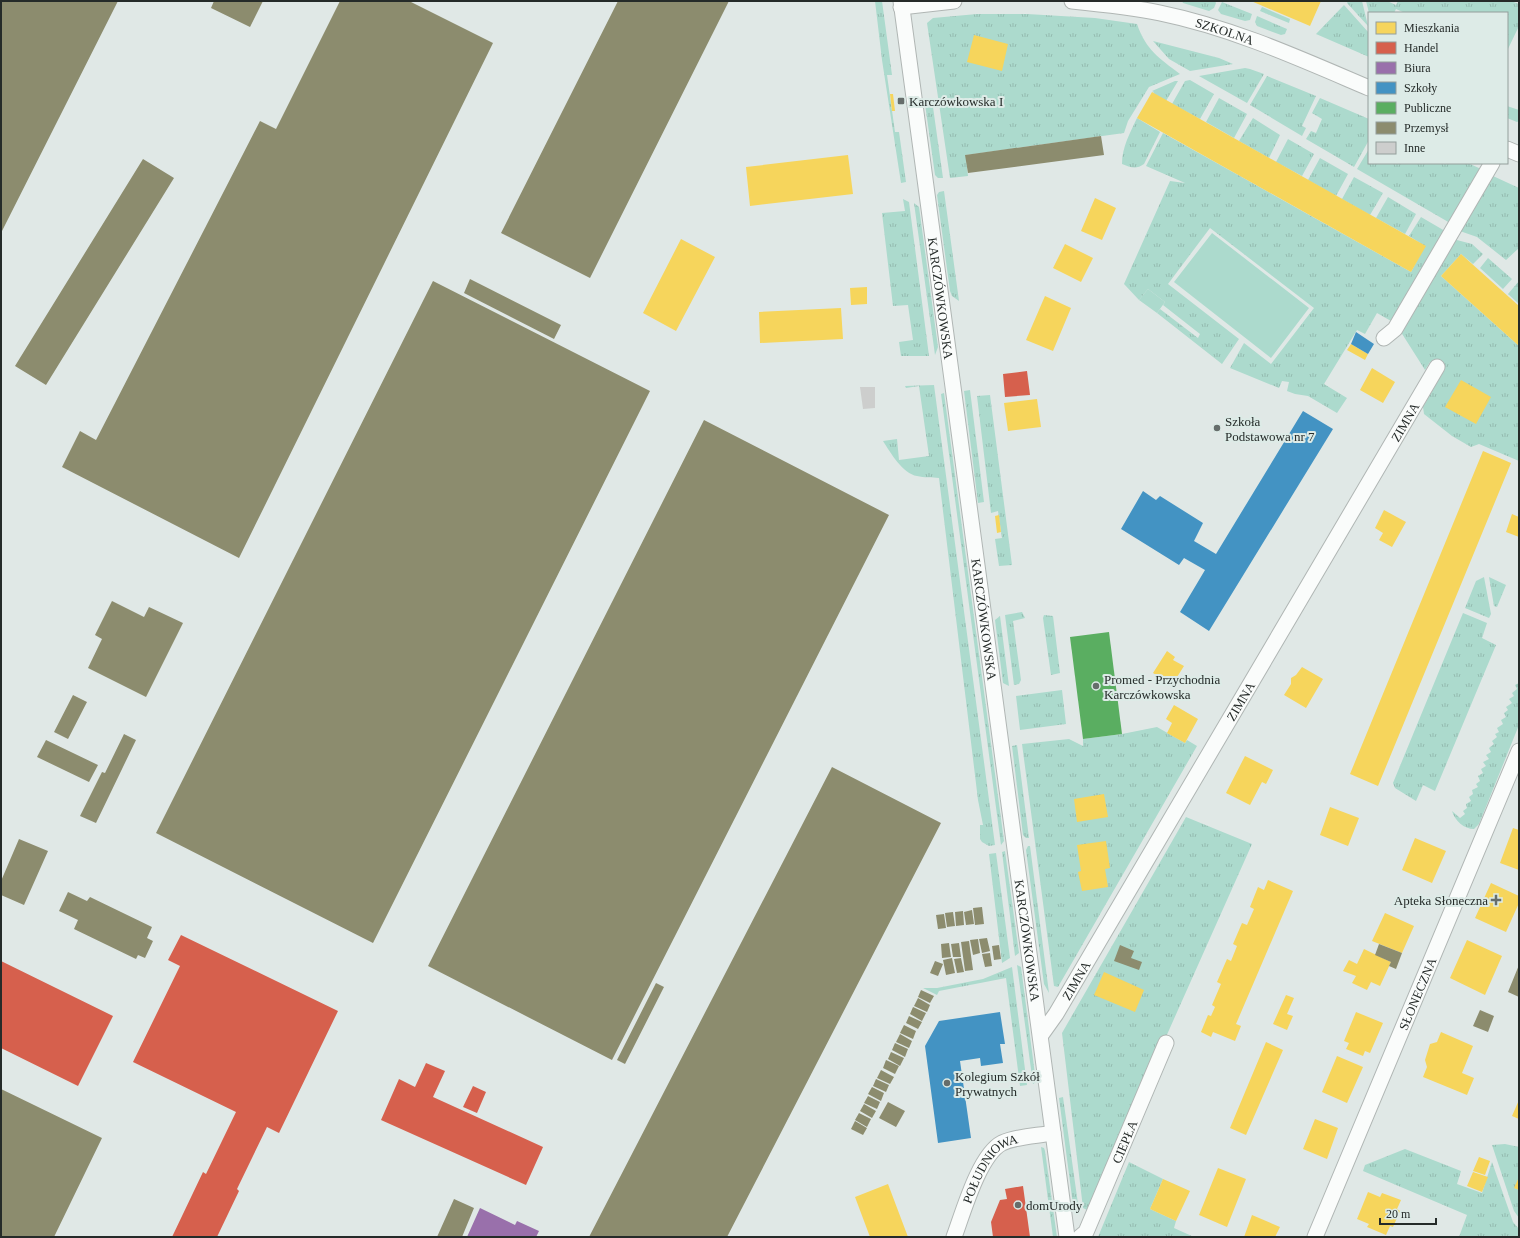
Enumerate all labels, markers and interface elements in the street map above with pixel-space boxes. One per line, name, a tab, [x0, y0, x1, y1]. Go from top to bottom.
legend	[1368, 12, 1508, 164]
street label: SZKOLNA	[1194, 15, 1256, 48]
text: Mieszkania	[1404, 21, 1460, 35]
text: Handel	[1404, 41, 1439, 55]
text: Biura	[1404, 61, 1431, 75]
text: Szkoły	[1404, 81, 1437, 95]
place label: Karczówkowska I	[909, 94, 1003, 109]
marker: Karczówkowska I	[896, 96, 906, 106]
text: Publiczne	[1404, 101, 1451, 115]
text: Przemysł	[1404, 121, 1449, 135]
text: Inne	[1404, 141, 1425, 155]
street label: KARCZÓWKOWSKA	[925, 237, 956, 361]
street label: ZIMNA	[1388, 399, 1423, 444]
place label: Szkoła Podstawowa nr 7	[1225, 414, 1315, 444]
marker: Szkoła Podstawowa nr 7	[1212, 423, 1222, 433]
street label: KARCZÓWKOWSKA	[968, 558, 1000, 682]
place label: Promed - Przychodnia Karczówkowska	[1104, 672, 1220, 702]
street label: ZIMNA	[1223, 679, 1258, 723]
marker: Promed - Przychodnia Karczówkowska	[1091, 681, 1101, 691]
street label: KARCZÓWKOWSKA	[1012, 879, 1043, 1003]
place label: Apteka Słoneczna	[1394, 893, 1488, 908]
marker: Apteka Słoneczna	[1491, 895, 1501, 905]
street label: SŁONECZNA	[1396, 955, 1440, 1032]
street label: ZIMNA	[1059, 958, 1094, 1003]
place label: Kolegium Szkół Prywatnych	[955, 1069, 1040, 1099]
marker: Kolegium Szkół Prywatnych	[942, 1078, 952, 1088]
street label: CIEPŁA	[1109, 1117, 1141, 1166]
street label: POŁUDNIOWA	[959, 1131, 1020, 1205]
place label: domUrody	[1026, 1198, 1083, 1213]
marker: domUrody	[1013, 1200, 1023, 1210]
scale bar	[1380, 1200, 1436, 1226]
text: 20 m	[1386, 1207, 1411, 1221]

